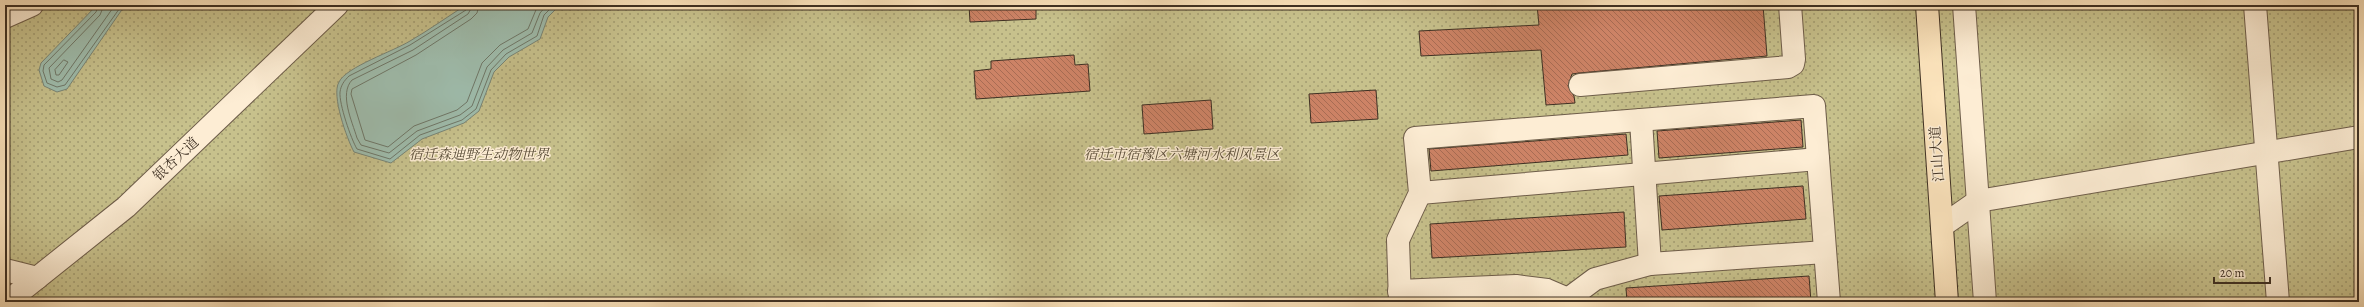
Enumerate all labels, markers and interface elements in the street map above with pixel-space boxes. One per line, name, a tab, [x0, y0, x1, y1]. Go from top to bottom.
street label: 江山大道	[1926, 125, 1948, 183]
street label: 银杏大道	[149, 133, 203, 185]
park label: 宿迁森迪野生动物世界	[409, 145, 550, 164]
park label: 宿迁市宿豫区六塘河水利风景区	[1084, 145, 1282, 164]
scale bar	[2214, 259, 2270, 285]
text: 20 m	[2220, 265, 2244, 281]

